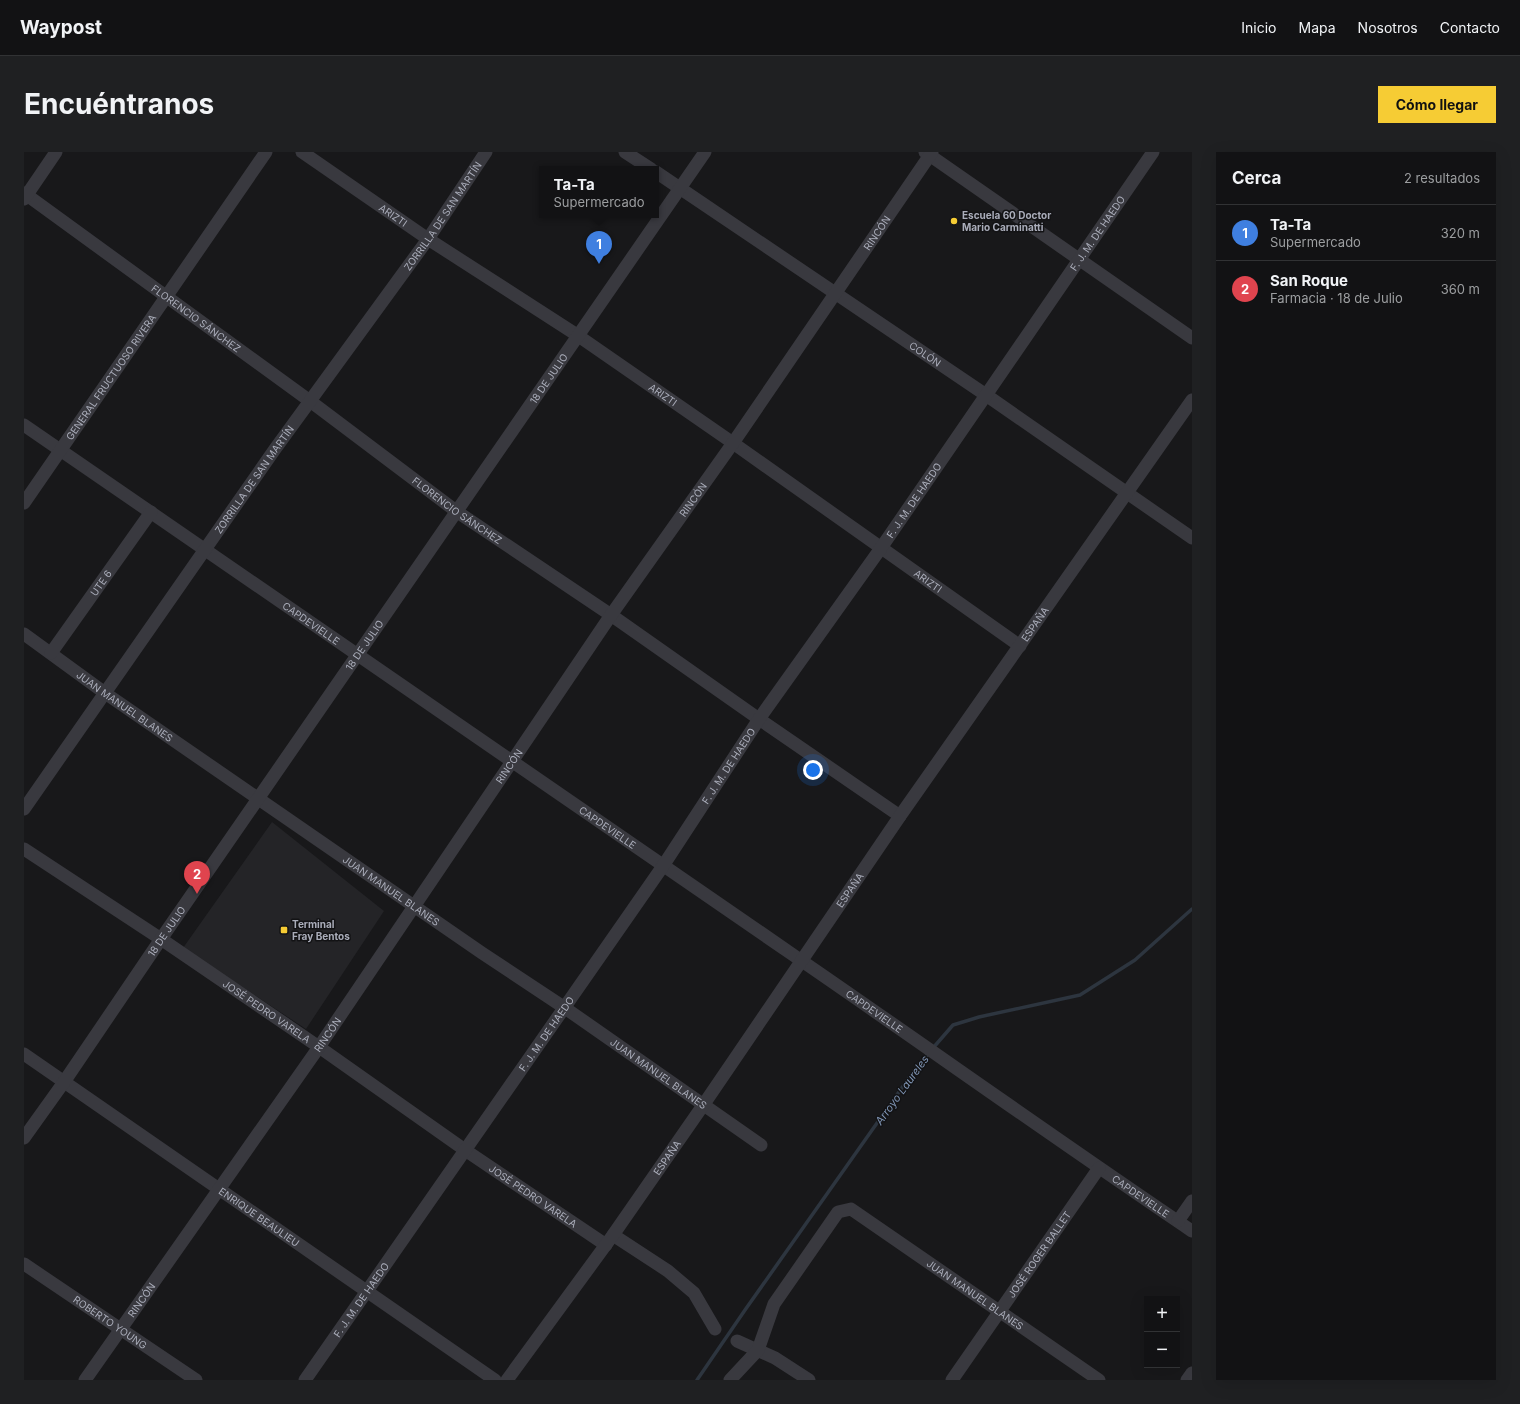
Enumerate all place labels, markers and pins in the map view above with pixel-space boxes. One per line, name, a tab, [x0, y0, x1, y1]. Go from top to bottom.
place label: Escuela 60 Doctor Mario Carminatti	[962, 209, 1051, 233]
marker: Escuela 60 Doctor Mario Carminatti	[949, 216, 959, 226]
pin: 1	[586, 231, 612, 264]
pin: 2	[184, 861, 210, 894]
place label: Terminal Fray Bentos	[292, 918, 350, 943]
marker: Terminal Fray Bentos	[279, 925, 289, 935]

